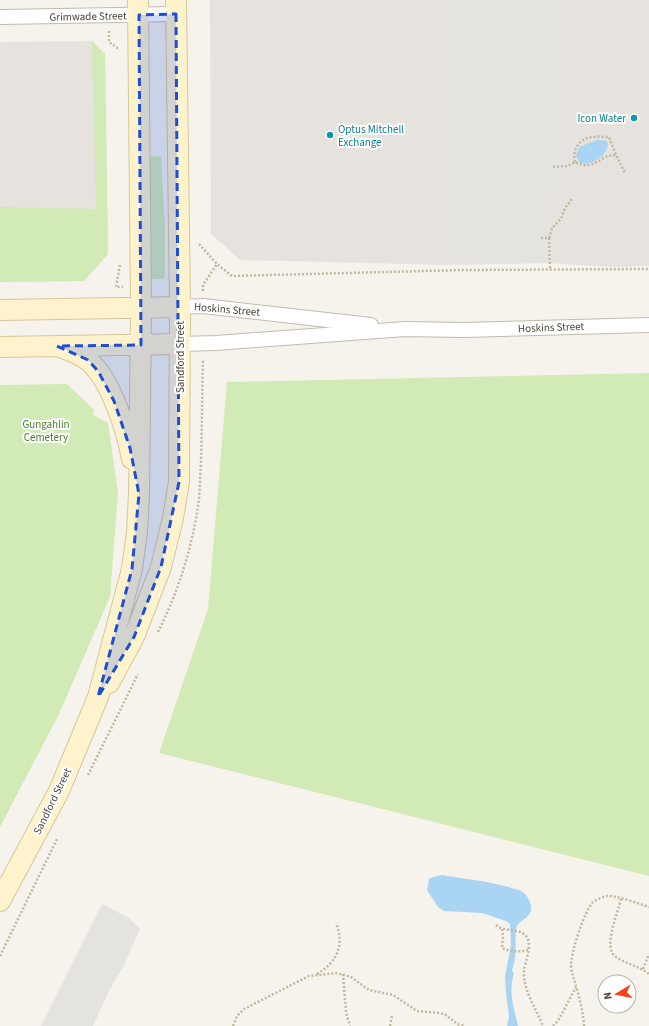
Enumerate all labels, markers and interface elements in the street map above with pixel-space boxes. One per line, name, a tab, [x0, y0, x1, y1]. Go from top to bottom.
street label: Grimwade Street	[49, 8, 127, 25]
place label: Icon Water	[577, 111, 626, 126]
marker: Icon Water	[629, 113, 639, 123]
place label: Optus Mitchell Exchange	[338, 122, 404, 150]
marker: Optus Mitchell Exchange	[325, 130, 335, 140]
street label: Hoskins Street	[193, 299, 261, 320]
street label: Hoskins Street	[518, 319, 585, 336]
street label: Sandford Street	[173, 321, 188, 393]
park label: Gungahlin Cemetery	[22, 417, 70, 445]
street label: Sandford Street	[30, 765, 75, 837]
north arrow	[597, 974, 637, 1014]
text: N	[600, 991, 616, 1001]

